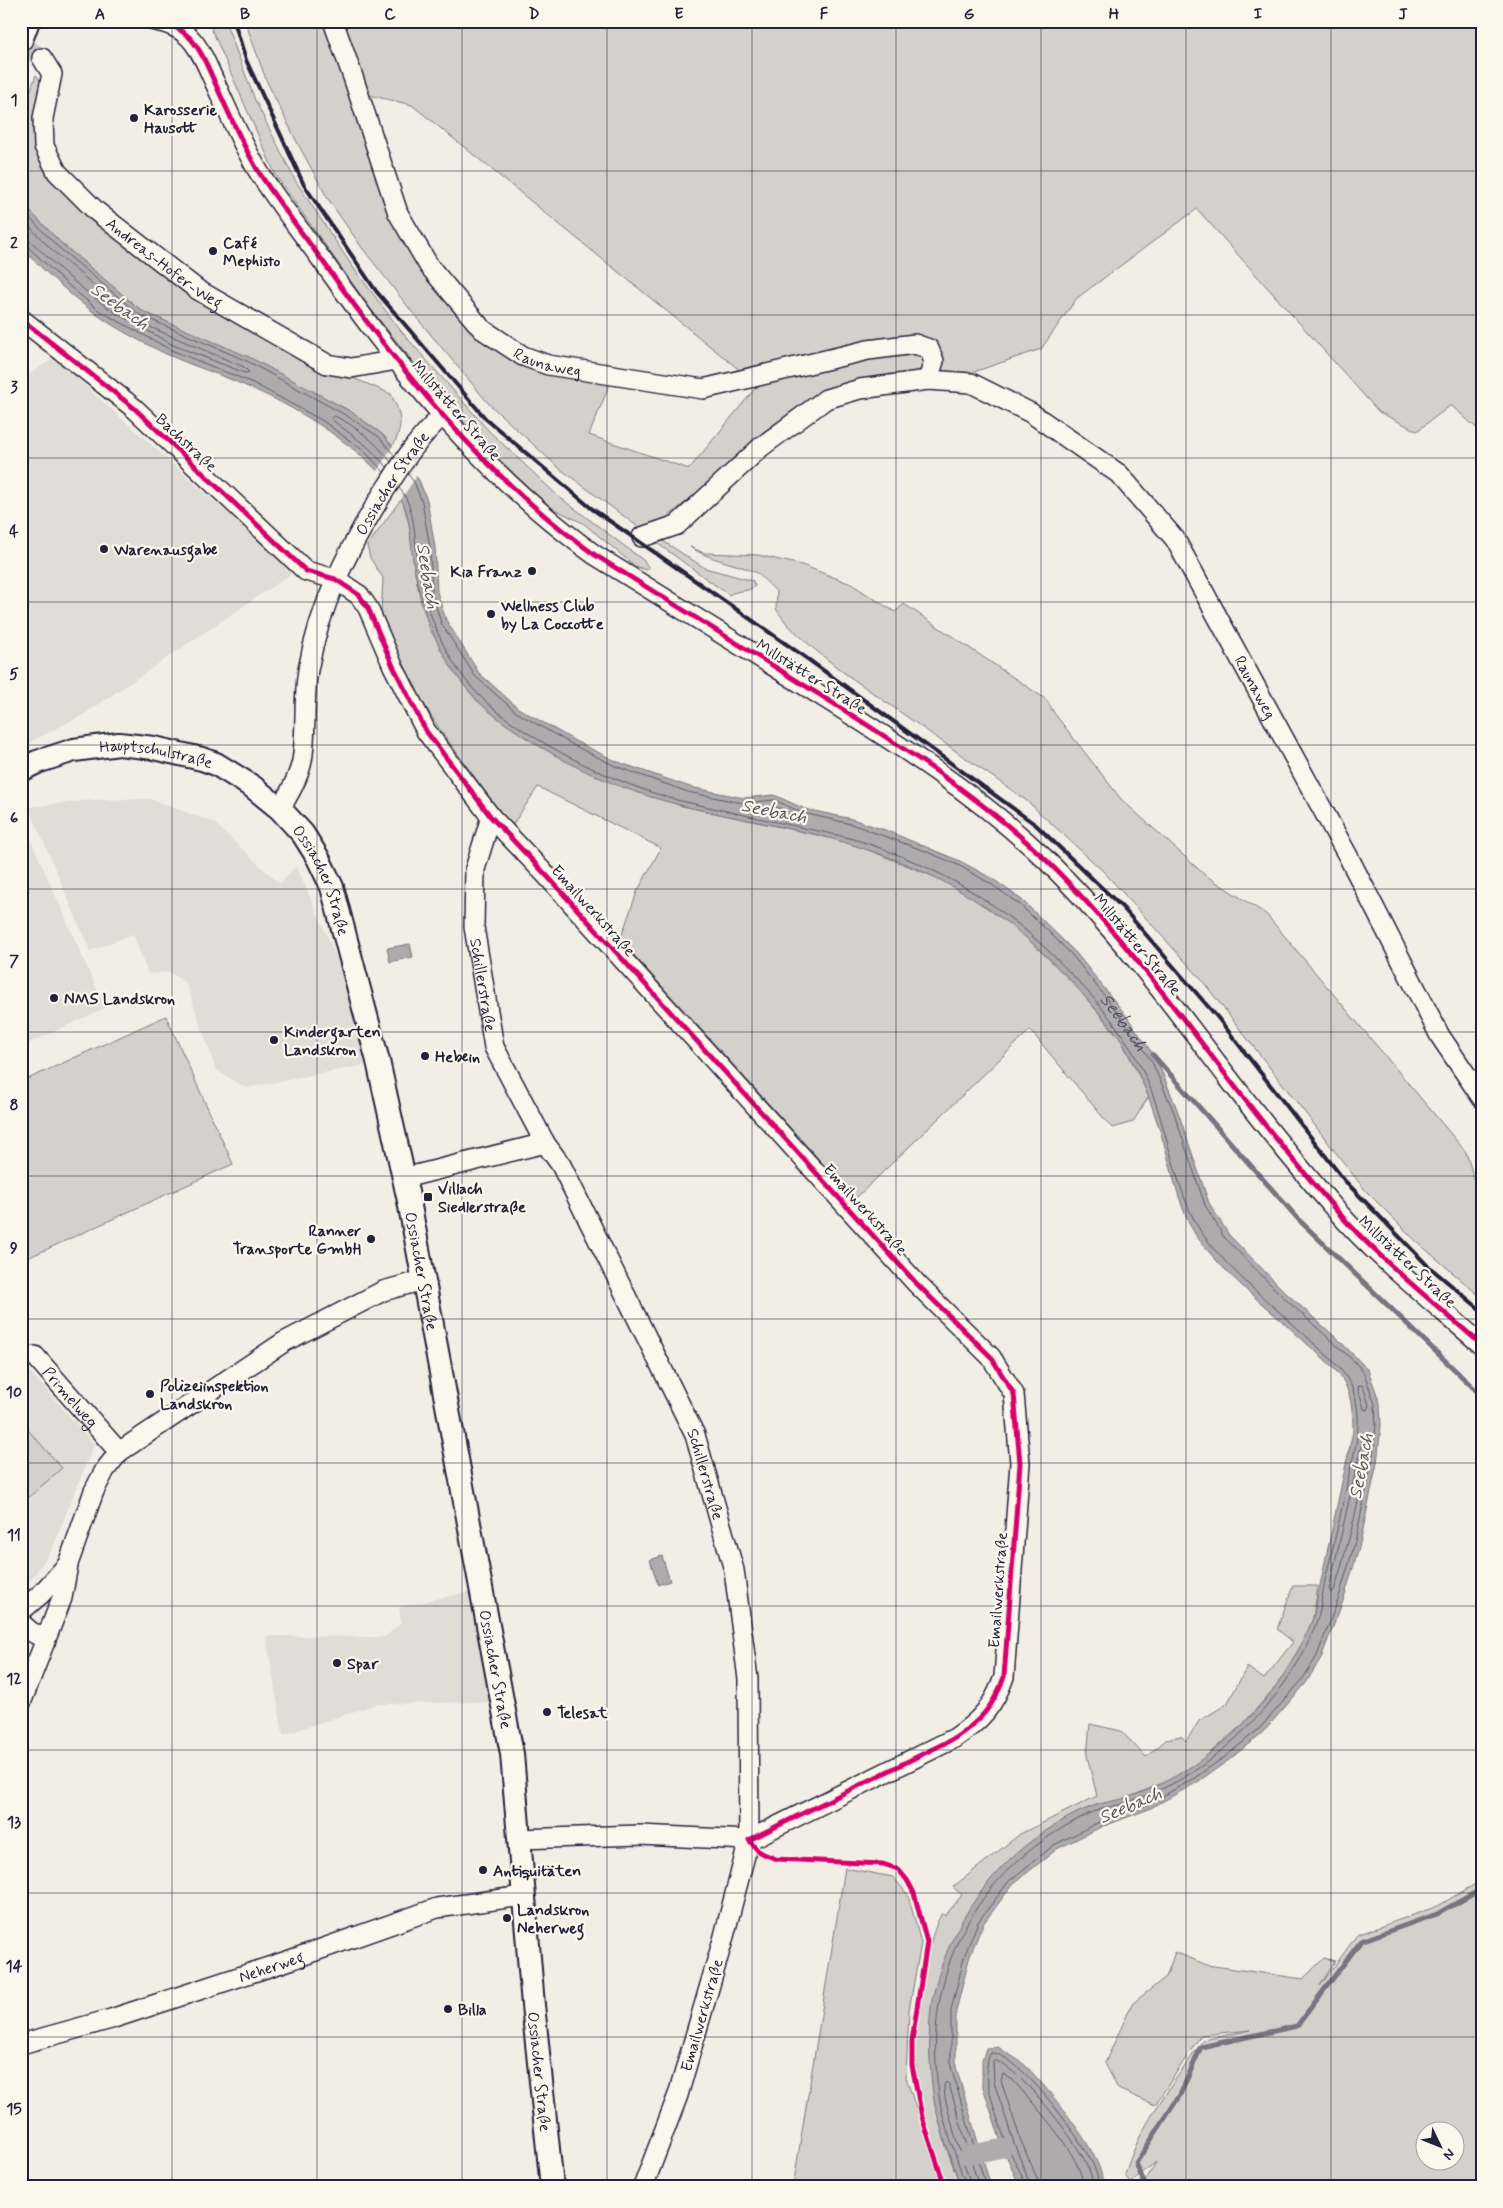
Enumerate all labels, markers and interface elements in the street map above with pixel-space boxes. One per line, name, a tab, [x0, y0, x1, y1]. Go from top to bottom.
text: A	[95, 4, 105, 25]
text: B	[240, 4, 250, 25]
text: C	[384, 4, 396, 25]
text: D	[528, 4, 540, 25]
text: E	[674, 4, 684, 25]
text: F	[820, 4, 829, 25]
text: G	[964, 4, 975, 25]
text: H	[1109, 4, 1120, 25]
text: I	[1254, 4, 1263, 25]
text: J	[1398, 4, 1408, 25]
text: 1	[10, 90, 18, 111]
place label: Karosserie Hausott	[144, 100, 218, 139]
marker: Karosserie Hausott	[128, 112, 140, 124]
street label: Andreas-Hofer-Weg	[101, 213, 226, 315]
text: 2	[10, 233, 18, 254]
place label: Café Mephisto	[223, 233, 280, 272]
marker: Café Mephisto	[207, 245, 219, 257]
water label: Seebach	[86, 278, 153, 336]
street label: Raunaweg	[509, 343, 582, 382]
street label: Millstätter Straße	[406, 356, 505, 466]
text: 3	[10, 377, 18, 398]
street label: Bachstraße	[151, 409, 221, 477]
street label: Ossiacher Straße	[351, 427, 435, 539]
text: 4	[9, 521, 19, 542]
place label: Warenausgabe	[113, 540, 218, 563]
water label: Seebach	[410, 542, 444, 611]
marker: Warenausgabe	[98, 543, 110, 555]
place label: Kia Franz	[450, 562, 522, 583]
marker: Kia Franz	[526, 565, 538, 577]
place label: Wellness Club by La Coccotte	[500, 596, 604, 635]
marker: Wellness Club by La Coccotte	[485, 608, 497, 620]
street label: Millstätter Straße	[752, 635, 871, 720]
street label: Raunaweg	[1229, 652, 1280, 723]
text: 5	[9, 664, 19, 685]
street label: Hauptschulstraße	[98, 735, 216, 774]
water label: Seebach	[739, 794, 809, 830]
text: 6	[10, 808, 18, 829]
street label: Ossiacher Straße	[287, 820, 353, 938]
street label: Emailwerkstraße	[546, 861, 640, 961]
street label: Millstätter Straße	[1088, 890, 1186, 1000]
street label: Schillerstraße	[464, 937, 500, 1033]
text: 7	[9, 951, 19, 972]
place label: NMS Landskron	[64, 989, 175, 1010]
water label: Seebach	[1094, 989, 1152, 1056]
marker: NMS Landskron	[48, 992, 60, 1004]
place label: Kindergarten Landskron	[284, 1022, 381, 1061]
marker: Kindergarten Landskron	[268, 1034, 280, 1046]
place label: Hebein	[435, 1047, 480, 1068]
marker: Hebein	[419, 1050, 431, 1062]
text: 8	[9, 1095, 19, 1116]
street label: Emailwerkstraße	[818, 1160, 912, 1260]
place label: Villach Siedlerstraße	[438, 1179, 526, 1218]
marker: Villach Siedlerstraße	[422, 1191, 434, 1203]
street label: Ossiacher Straße	[399, 1210, 442, 1333]
street label: Millstätter Straße	[1353, 1211, 1461, 1313]
place label: Ranner Transporte GmbH	[233, 1221, 361, 1260]
marker: Ranner Transporte GmbH	[365, 1233, 377, 1245]
text: 9	[10, 1238, 18, 1259]
street label: Primelweg	[37, 1363, 102, 1433]
place label: Polizeiinspektion Landskron	[160, 1376, 268, 1415]
text: 10	[6, 1382, 22, 1403]
marker: Polizeiinspektion Landskron	[144, 1388, 156, 1400]
street label: Schillerstraße	[681, 1425, 728, 1523]
water label: Seebach	[1344, 1431, 1380, 1501]
text: 11	[7, 1525, 21, 1546]
street label: Emailwerkstraße	[984, 1531, 1013, 1649]
street label: Ossiacher Straße	[473, 1608, 516, 1731]
place label: Spar	[347, 1654, 379, 1675]
marker: Spar	[331, 1657, 343, 1669]
text: 12	[6, 1669, 22, 1690]
place label: Telesat	[557, 1703, 608, 1724]
marker: Telesat	[541, 1706, 553, 1718]
water label: Seebach	[1095, 1782, 1166, 1830]
text: 13	[7, 1812, 21, 1833]
place label: Antiquitäten	[493, 1861, 581, 1882]
marker: Antiquitäten	[477, 1864, 489, 1876]
place label: Landskron Neherweg	[517, 1900, 589, 1941]
marker: Landskron Neherweg	[501, 1912, 513, 1924]
street label: Neherweg	[236, 1947, 307, 1988]
text: 14	[6, 1956, 23, 1977]
street label: Emailwerkstraße	[676, 1956, 729, 2074]
place label: Billa	[458, 2000, 487, 2021]
marker: Billa	[442, 2003, 454, 2015]
street label: Ossiacher Straße	[522, 2011, 555, 2133]
text: 15	[6, 2099, 22, 2120]
north arrow	[1416, 2120, 1466, 2170]
text: N	[1439, 2145, 1459, 2164]

